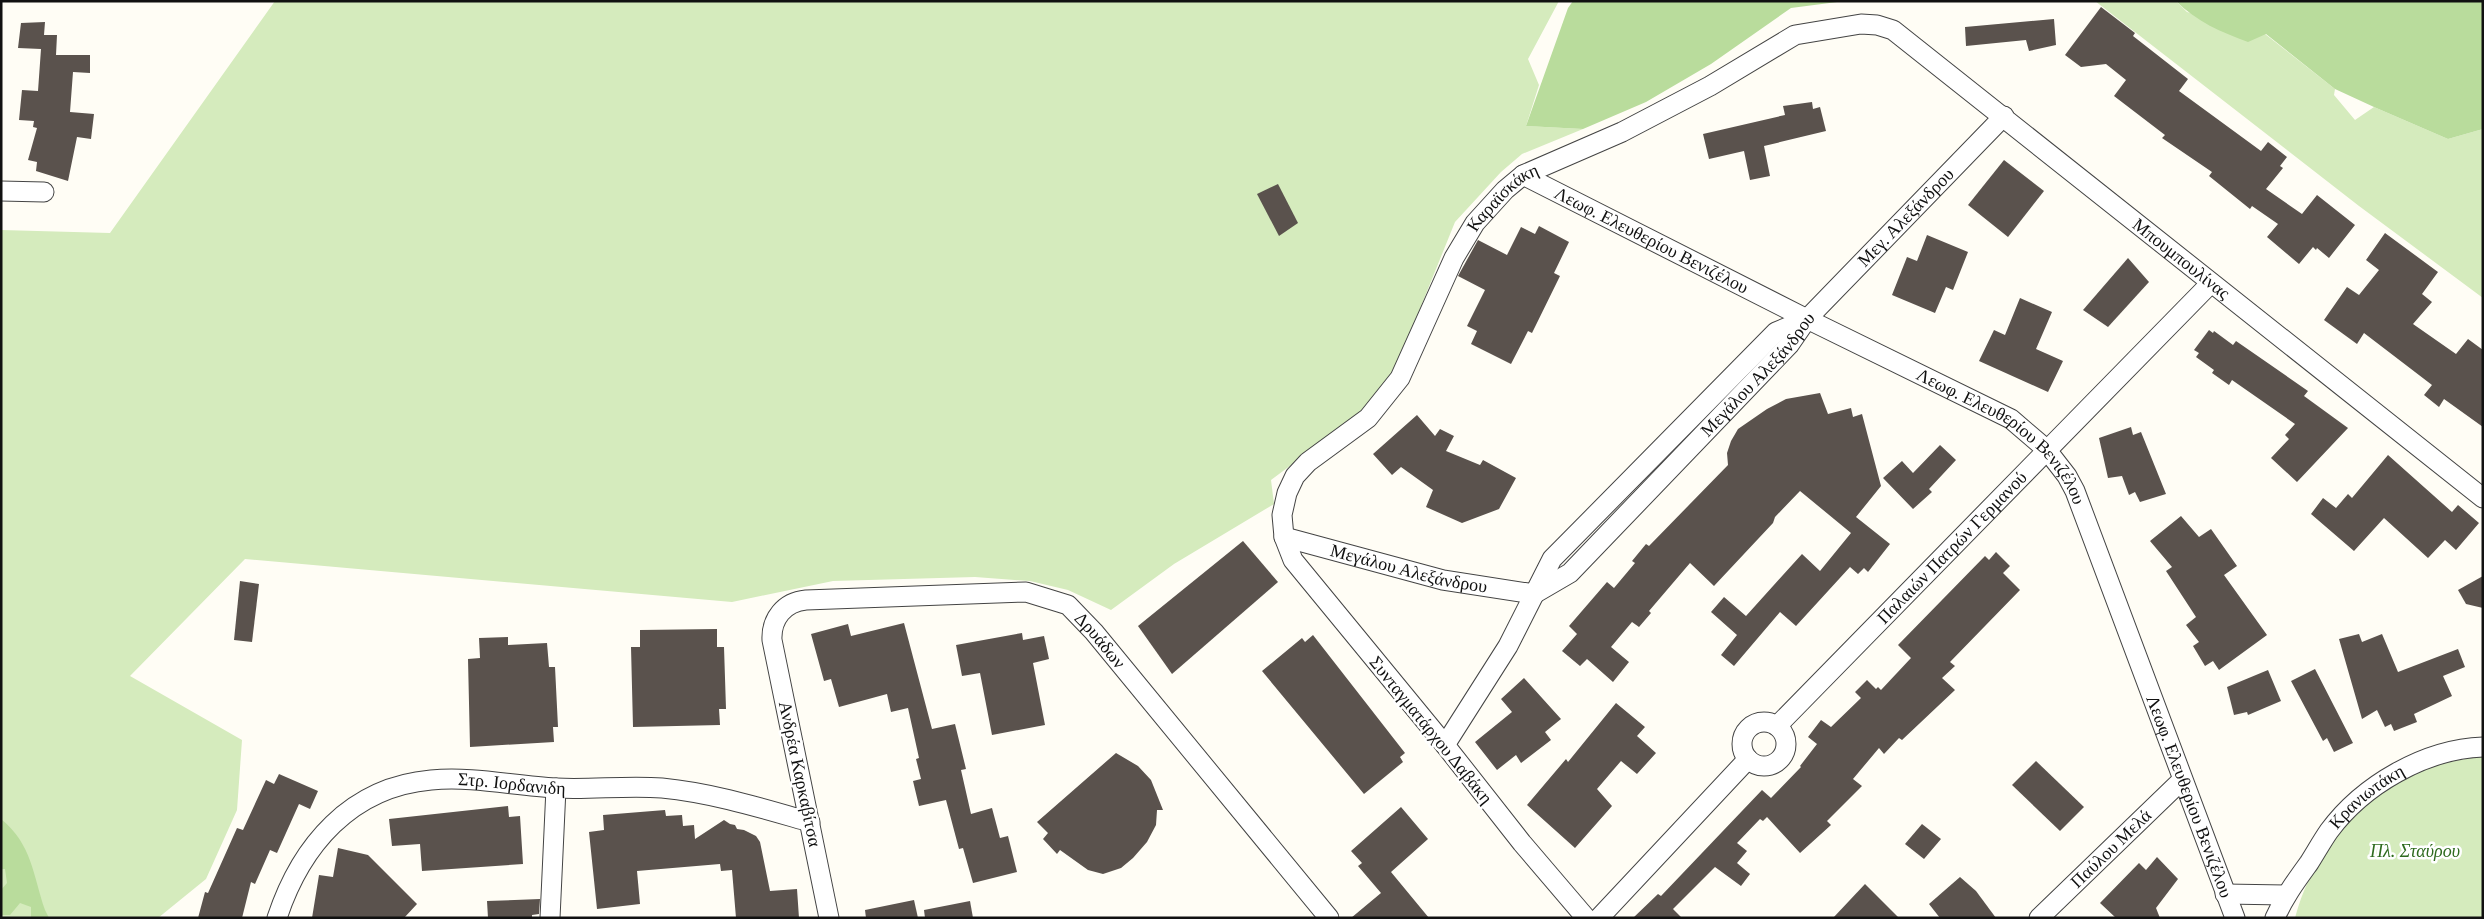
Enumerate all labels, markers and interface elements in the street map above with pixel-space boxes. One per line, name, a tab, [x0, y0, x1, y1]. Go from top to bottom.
street label: Καραϊσκάκη	[1462, 160, 1542, 235]
street label: Μεγ. Αλεξάνδρου	[1854, 164, 1958, 271]
street label: Λεωφ. Ελευθερίου Βενιζέλου	[1551, 183, 1752, 298]
street label: Μπουμπουλίνας	[2129, 214, 2234, 303]
street label: Μεγάλου Αλεξάνδρου	[1697, 308, 1819, 441]
street label: Λεωφ. Ελευθερίου Βενιζέλου	[1913, 364, 2089, 507]
street label: Παλαιών Πατρών Γερμανού	[1873, 467, 2031, 628]
street label: Μεγάλου Αλεξάνδρου	[1328, 540, 1489, 597]
street label: Δρυάδων	[1070, 608, 1130, 672]
street label: Συνταγματάρχου Δαβάκη	[1365, 652, 1497, 808]
street label: Λεωφ. Ελευθερίου Βενιζέλου	[2142, 692, 2236, 900]
street label: Ανδρέα Καρκαβίτσα	[775, 699, 825, 849]
street label: Κρανιωτάκη	[2325, 760, 2408, 833]
street label: Στρ. Ιορδανιδη	[458, 769, 566, 798]
street label: Παύλου Μελά	[2067, 805, 2156, 892]
park label: Πλ. Σταύρου	[2369, 841, 2460, 861]

